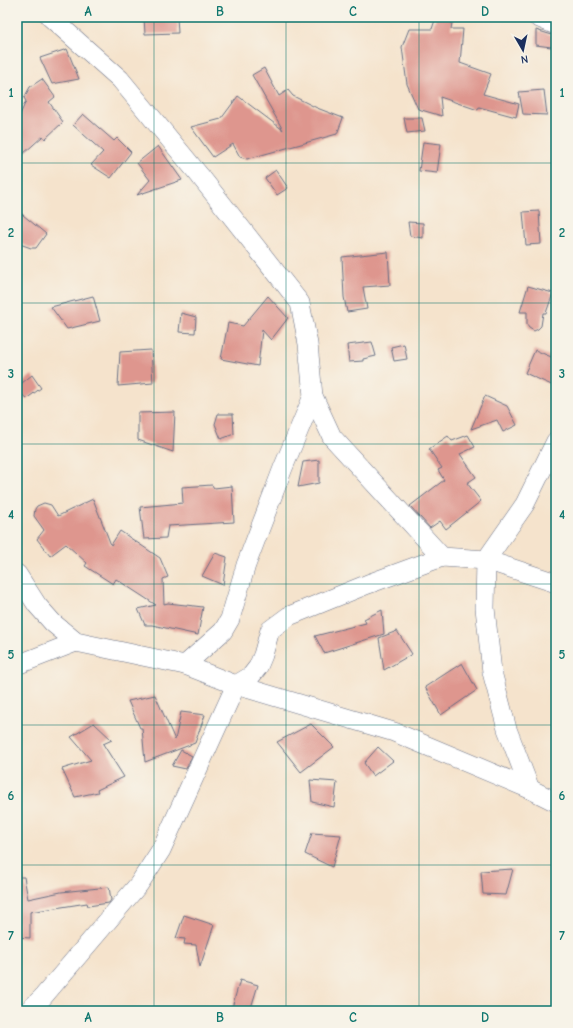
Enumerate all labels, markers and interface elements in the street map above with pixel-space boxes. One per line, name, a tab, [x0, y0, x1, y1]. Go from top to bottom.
text: A	[84, 4, 92, 19]
text: B	[216, 4, 224, 19]
text: C	[349, 4, 357, 19]
text: D	[481, 4, 489, 19]
north arrow	[503, 30, 543, 70]
text: N	[520, 52, 529, 66]
text: 1	[8, 85, 14, 100]
text: 1	[559, 85, 565, 100]
text: 2	[8, 225, 14, 240]
text: 2	[559, 225, 565, 240]
text: 3	[8, 366, 14, 381]
text: 3	[559, 366, 565, 381]
text: 4	[8, 507, 14, 522]
text: 4	[559, 507, 565, 522]
text: 5	[8, 647, 15, 662]
text: 5	[559, 647, 566, 662]
text: 6	[8, 788, 15, 803]
text: 6	[559, 788, 566, 803]
text: 7	[8, 928, 14, 943]
text: 7	[559, 928, 565, 943]
text: A	[84, 1010, 92, 1025]
text: B	[216, 1010, 224, 1025]
text: C	[349, 1010, 357, 1025]
text: D	[481, 1010, 489, 1025]

